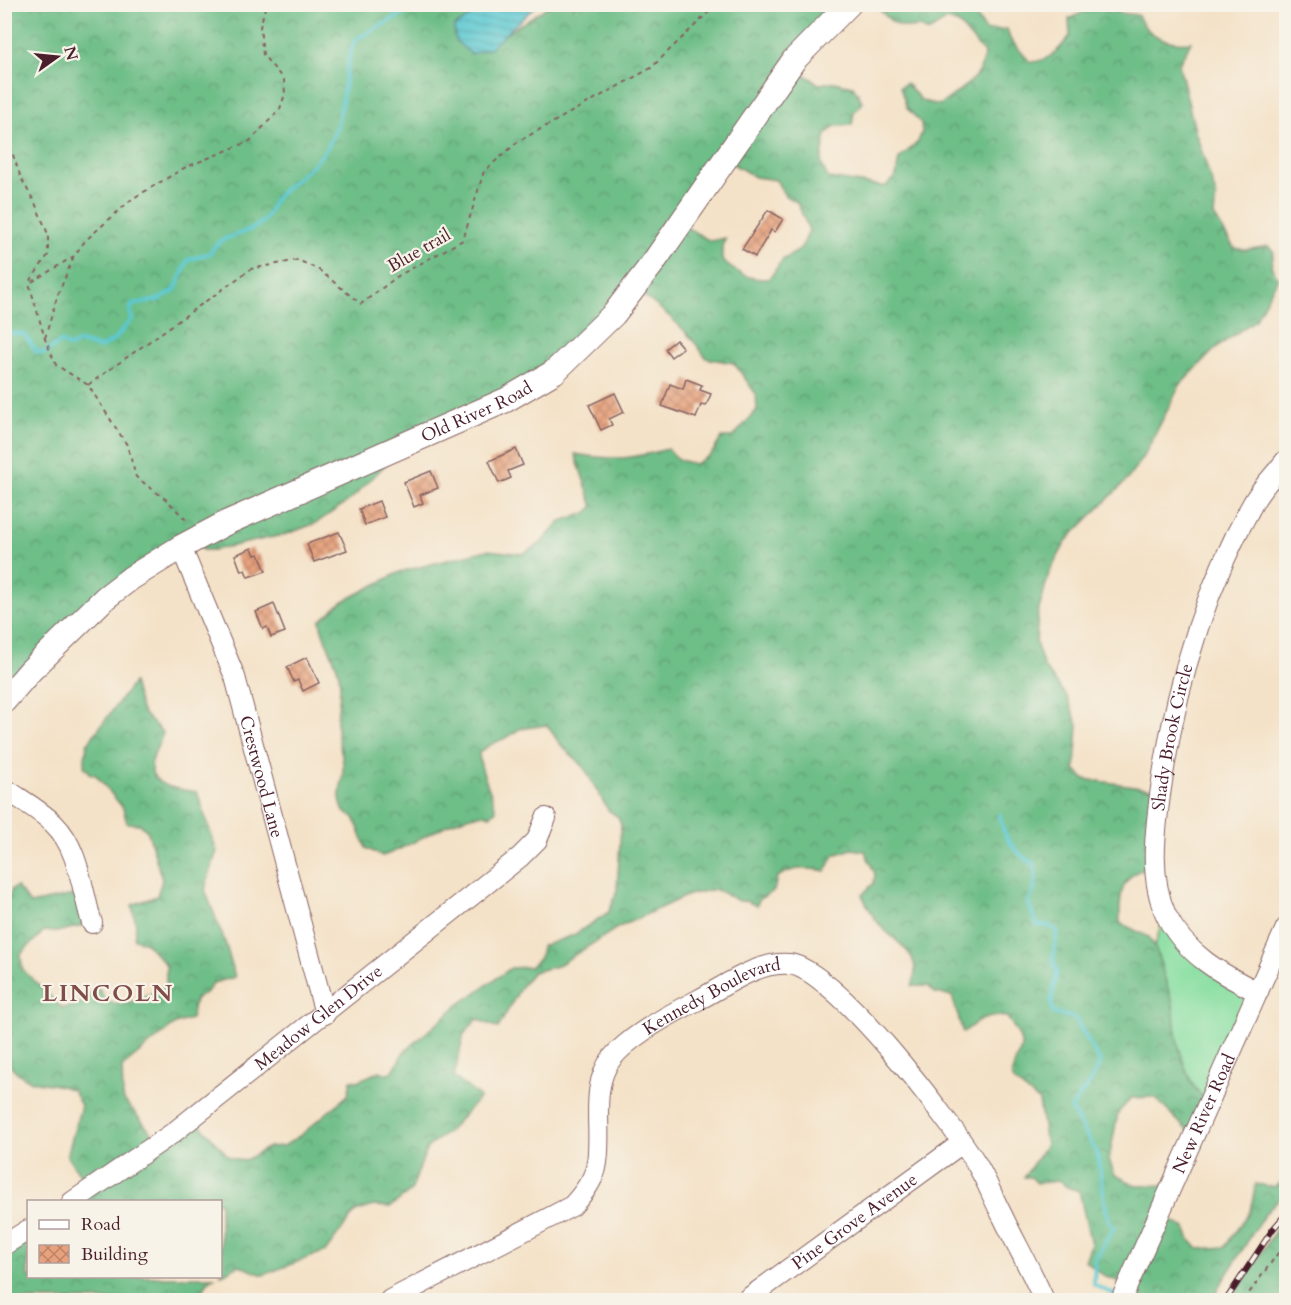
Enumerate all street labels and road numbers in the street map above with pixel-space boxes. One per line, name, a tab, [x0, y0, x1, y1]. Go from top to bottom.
street label: Blue trail	[383, 222, 456, 279]
street label: Old River Road	[417, 375, 537, 449]
street label: Shady Brook Circle	[1146, 661, 1199, 812]
street label: Crestwood Lane	[233, 713, 289, 841]
street label: Kennedy Boulevard	[638, 952, 782, 1041]
street label: Meadow Glen Drive	[249, 959, 388, 1077]
street label: New River Road	[1167, 1049, 1242, 1178]
street label: Pine Grove Avenue	[787, 1167, 923, 1276]

